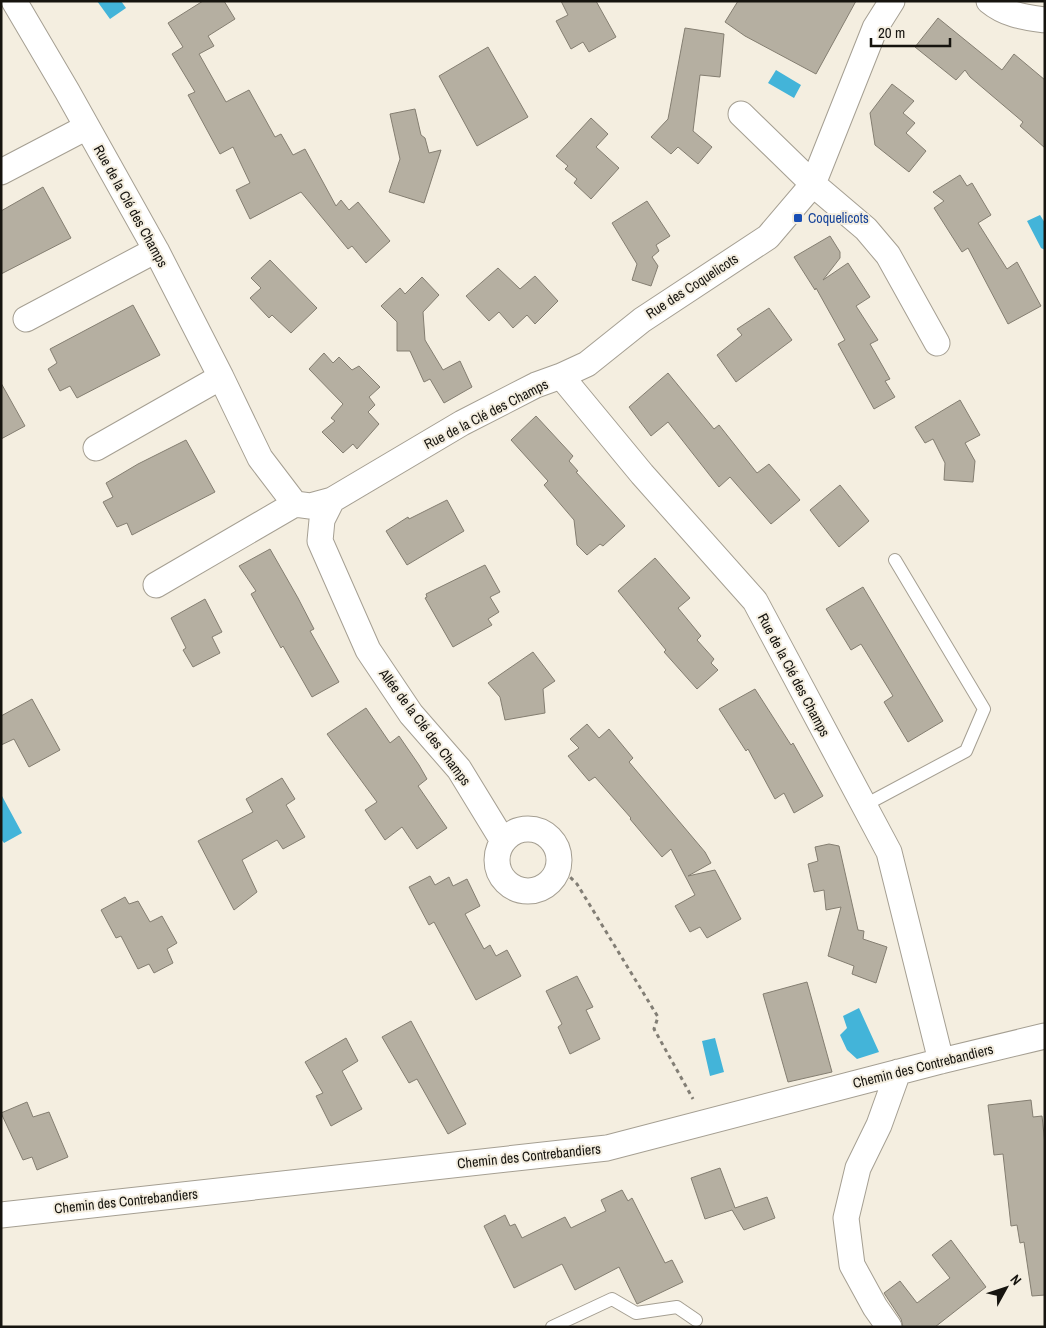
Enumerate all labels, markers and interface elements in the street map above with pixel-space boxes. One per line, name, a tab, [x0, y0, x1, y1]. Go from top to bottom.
scale bar	[871, 15, 950, 47]
text: 20 m	[878, 22, 905, 43]
street label: Rue de la Clé des Champs	[90, 142, 172, 271]
place label: Coquelicots	[808, 209, 869, 227]
marker: Coquelicots	[792, 212, 804, 224]
street label: Rue des Coquelicots	[642, 249, 742, 323]
street label: Rue de la Clé des Champs	[421, 375, 551, 453]
street label: Rue de la Clé des Champs	[754, 610, 834, 740]
street label: Allée de la Clé des Champs	[375, 664, 475, 789]
street label: Chemin des Contrebandiers	[851, 1040, 995, 1092]
street label: Chemin des Contrebandiers	[456, 1139, 602, 1172]
street label: Chemin des Contrebandiers	[53, 1184, 199, 1217]
north arrow	[981, 1263, 1031, 1313]
text: N	[1006, 1271, 1026, 1289]

